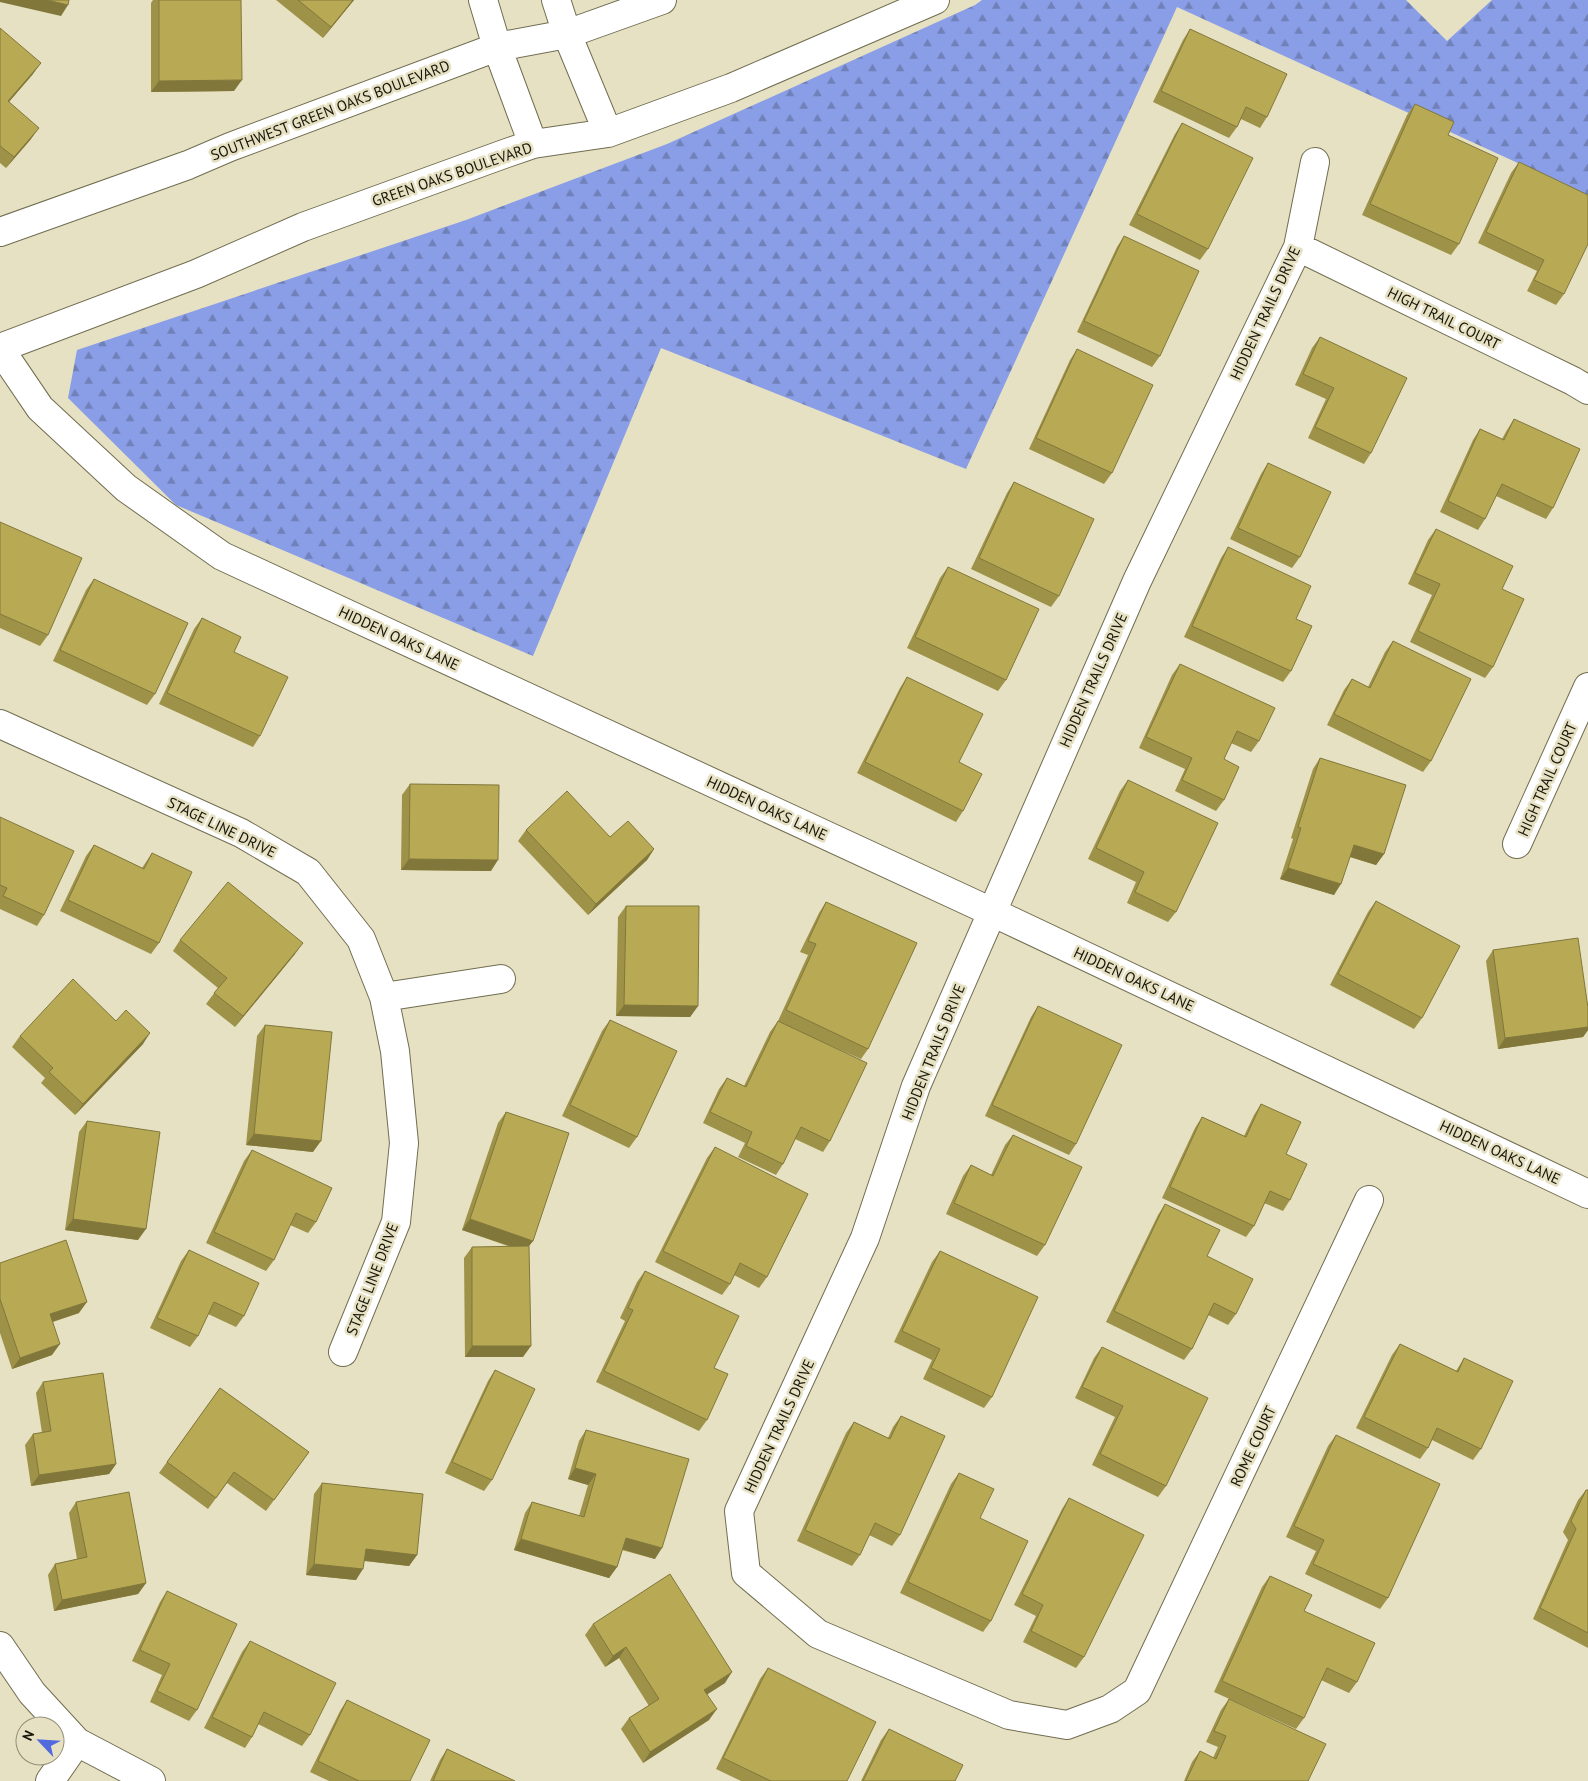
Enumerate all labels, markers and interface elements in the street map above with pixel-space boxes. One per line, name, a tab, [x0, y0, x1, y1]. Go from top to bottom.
street label: SOUTHWEST GREEN OAKS BOULEVARD	[208, 56, 452, 164]
street label: GREEN OAKS BOULEVARD	[369, 138, 535, 210]
street label: HIDDEN TRAILS DRIVE	[1226, 243, 1304, 383]
street label: HIGH TRAIL COURT	[1385, 283, 1504, 354]
street label: HIDDEN OAKS LANE	[336, 602, 462, 674]
street label: HIDDEN TRAILS DRIVE	[1055, 610, 1131, 750]
street label: HIGH TRAIL COURT	[1513, 718, 1581, 839]
street label: HIDDEN OAKS LANE	[704, 772, 830, 844]
street label: STAGE LINE DRIVE	[164, 792, 280, 862]
street label: HIDDEN OAKS LANE	[1071, 943, 1197, 1015]
street label: HIDDEN TRAILS DRIVE	[897, 981, 969, 1123]
street label: HIDDEN OAKS LANE	[1437, 1116, 1563, 1188]
street label: STAGE LINE DRIVE	[342, 1220, 402, 1338]
street label: HIDDEN TRAILS DRIVE	[740, 1356, 818, 1496]
street label: ROME COURT	[1226, 1402, 1280, 1489]
north arrow	[15, 1716, 65, 1766]
text: N	[18, 1728, 38, 1743]

